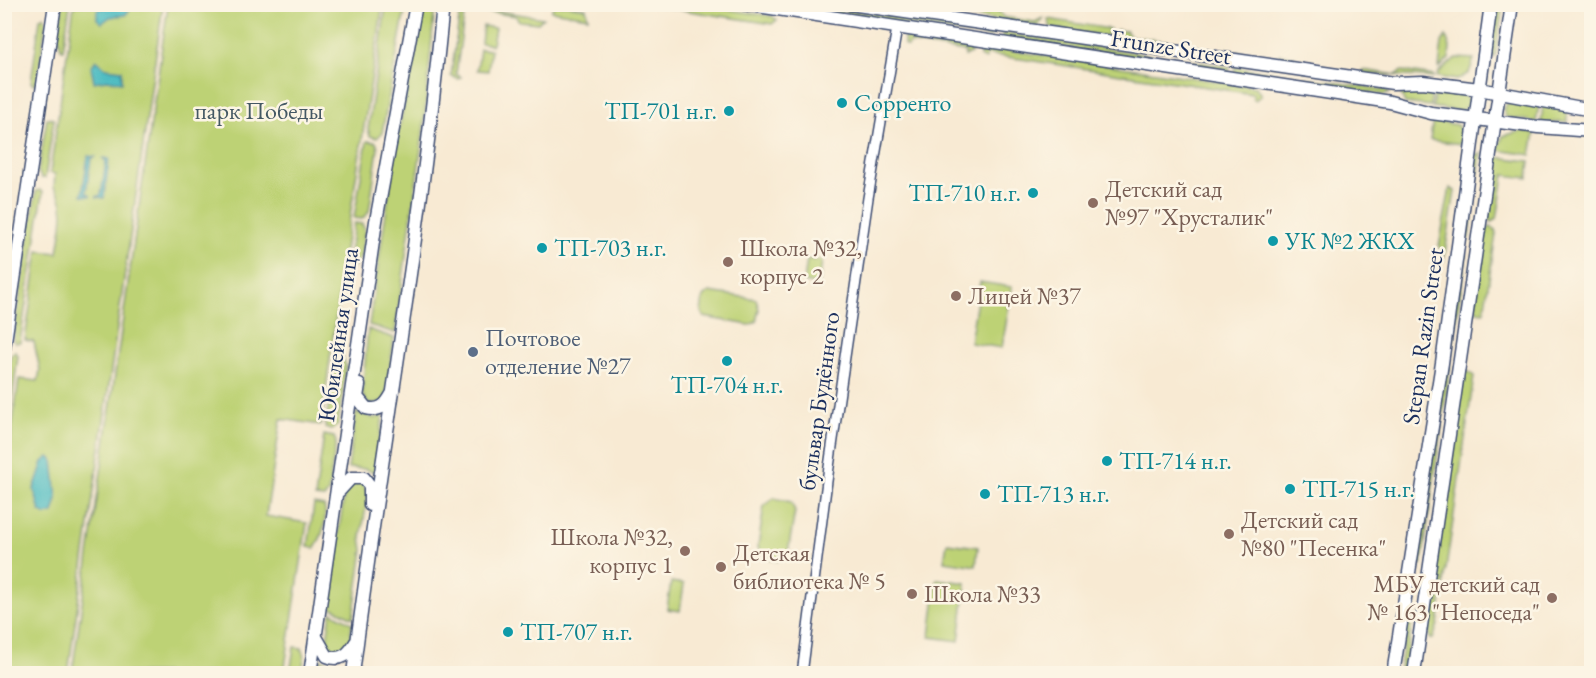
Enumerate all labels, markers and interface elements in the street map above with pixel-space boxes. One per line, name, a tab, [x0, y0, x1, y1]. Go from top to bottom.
street label: Frunze Street	[1109, 22, 1234, 71]
place label: Сорренто	[854, 87, 952, 118]
park label: парк Победы	[195, 95, 324, 126]
place label: ТП-701 н.г.	[604, 95, 717, 126]
marker: Сорренто	[835, 96, 849, 110]
marker: ТП-701 н.г.	[722, 104, 736, 118]
place label: Детский сад №97 "Хрусталик"	[1105, 173, 1273, 232]
place label: ТП-710 н.г.	[908, 177, 1021, 208]
marker: ТП-710 н.г.	[1026, 186, 1040, 200]
marker: Детский сад №97 "Хрусталик"	[1086, 196, 1100, 210]
place label: УК №2 ЖКХ	[1284, 225, 1415, 256]
place label: ТП-703 н.г.	[554, 232, 667, 263]
place label: Школа №32, корпус 2	[740, 232, 862, 291]
marker: УК №2 ЖКХ	[1266, 234, 1280, 248]
marker: ТП-703 н.г.	[535, 241, 549, 255]
street label: Юбилейная улица	[310, 245, 365, 424]
street label: Stepan Razin Street	[1395, 245, 1450, 426]
marker: Школа №32, корпус 2	[721, 255, 735, 269]
place label: Лицей №37	[968, 280, 1081, 311]
marker: Лицей №37	[949, 289, 963, 303]
street label: бульвар Будённого	[791, 309, 846, 492]
place label: Почтовое отделение №27	[485, 322, 631, 381]
marker: Почтовое отделение №27	[466, 345, 480, 359]
marker: ТП-704 н.г.	[720, 354, 734, 368]
place label: ТП-704 н.г.	[671, 369, 783, 400]
place label: ТП-714 н.г.	[1119, 445, 1232, 476]
marker: ТП-714 н.г.	[1100, 454, 1114, 468]
place label: ТП-715 н.г.	[1302, 473, 1415, 504]
place label: ТП-713 н.г.	[997, 478, 1110, 509]
marker: ТП-715 н.г.	[1283, 482, 1297, 496]
marker: ТП-713 н.г.	[978, 487, 992, 501]
place label: Детский сад №80 "Песенка"	[1241, 504, 1386, 563]
place label: Школа №32, корпус 1	[551, 521, 673, 580]
marker: Детский сад №80 "Песенка"	[1222, 527, 1236, 541]
place label: Детская библиотека № 5	[733, 537, 886, 596]
marker: Школа №32, корпус 1	[678, 544, 692, 558]
marker: Детская библиотека № 5	[714, 560, 728, 574]
place label: МБУ детский сад № 163 "Непоседа"	[1367, 568, 1540, 627]
place label: Школа №33	[924, 578, 1041, 609]
marker: Школа №33	[905, 587, 919, 601]
marker: МБУ детский сад № 163 "Непоседа"	[1545, 591, 1559, 605]
place label: ТП-707 н.г.	[520, 616, 633, 647]
marker: ТП-707 н.г.	[501, 625, 515, 639]

